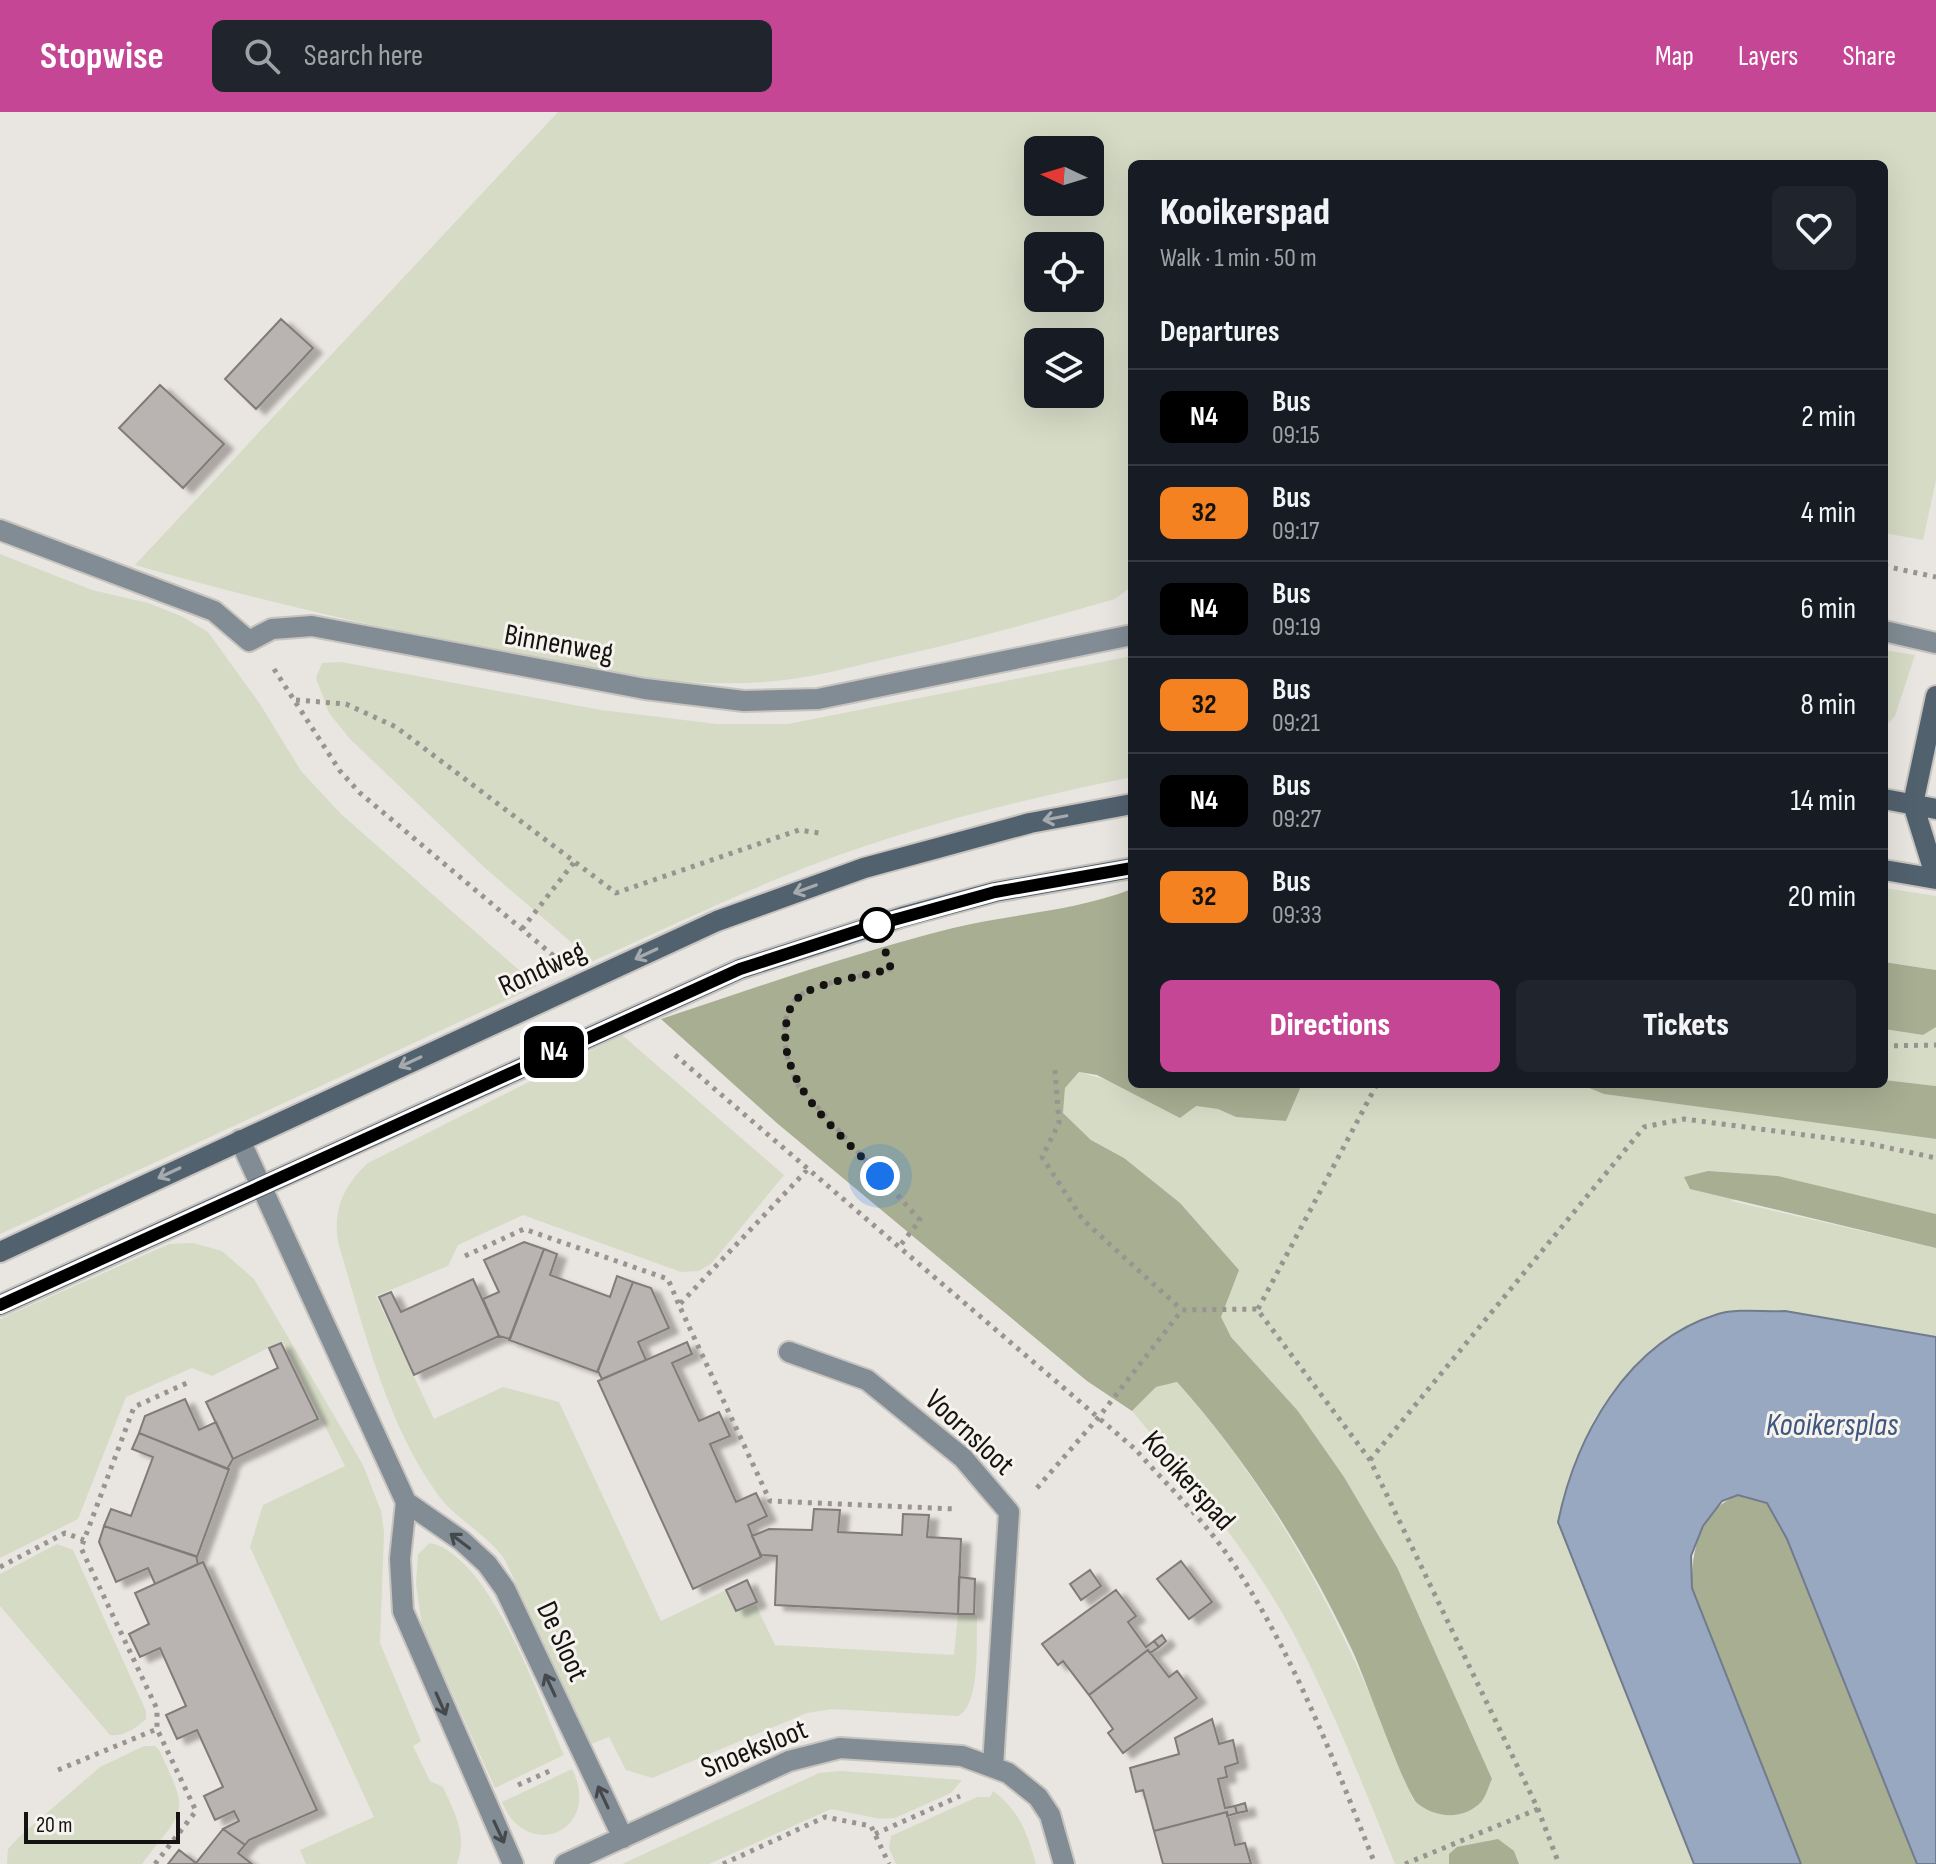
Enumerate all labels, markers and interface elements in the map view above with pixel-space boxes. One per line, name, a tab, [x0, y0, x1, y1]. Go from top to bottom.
search box	[212, 20, 772, 92]
text: Stopwise	[40, 34, 164, 79]
icon: search	[240, 34, 284, 78]
text: Search here	[304, 38, 423, 74]
text: Map	[1655, 40, 1694, 73]
text: Layers	[1738, 40, 1798, 73]
text: Share	[1842, 40, 1896, 73]
north arrow	[1024, 136, 1104, 216]
map controls	[1024, 136, 1104, 408]
button: heart	[1772, 186, 1856, 270]
text: Kooikerspad	[1160, 190, 1330, 235]
button: locate	[1024, 232, 1104, 312]
text: Walk · 1 min · 50 m	[1160, 243, 1317, 274]
text: Departures	[1160, 314, 1280, 350]
button: layers	[1024, 328, 1104, 408]
text: Bus	[1272, 384, 1311, 420]
text: 2 min	[1801, 399, 1856, 435]
text: N4	[1190, 400, 1218, 433]
text: 09:15	[1272, 420, 1320, 451]
text: Bus	[1272, 480, 1311, 516]
text: 4 min	[1801, 495, 1856, 531]
text: 32	[1192, 496, 1216, 529]
text: 09:17	[1272, 516, 1319, 547]
text: Bus	[1272, 576, 1311, 612]
text: 6 min	[1800, 591, 1856, 627]
text: N4	[1190, 592, 1218, 625]
text: 09:19	[1272, 612, 1321, 643]
street label: Binnenweg	[501, 617, 616, 671]
text: Bus	[1272, 672, 1311, 708]
text: 8 min	[1800, 687, 1856, 723]
text: 32	[1192, 688, 1216, 721]
text: 09:21	[1272, 708, 1320, 739]
text: Bus	[1272, 768, 1311, 804]
text: 14 min	[1791, 783, 1856, 819]
text: N4	[1190, 784, 1218, 817]
text: 09:27	[1272, 804, 1321, 835]
one-way arrow	[1043, 812, 1069, 827]
text: Bus	[1272, 864, 1311, 900]
text: 20 min	[1788, 879, 1856, 915]
text: 32	[1192, 880, 1216, 913]
one-way arrow	[794, 883, 818, 897]
text: 09:33	[1272, 900, 1322, 931]
unlabelled marker	[860, 908, 894, 942]
street label: Rondweg	[493, 933, 592, 1005]
one-way arrow	[635, 947, 659, 962]
button: Directions	[1160, 980, 1500, 1072]
button: Tickets	[1516, 980, 1856, 1072]
line badge: N4	[518, 1026, 590, 1078]
text: N4	[540, 1035, 568, 1068]
one-way arrow	[398, 1055, 422, 1070]
your location	[860, 1156, 900, 1196]
one-way arrow	[157, 1166, 181, 1181]
street label: Voornsloot	[917, 1382, 1022, 1483]
water label: Kooikersplas	[1766, 1406, 1899, 1445]
street label: Kooikerspad	[1134, 1423, 1242, 1538]
one-way arrow	[450, 1533, 471, 1550]
street label: De Sloot	[528, 1596, 596, 1687]
one-way arrow	[542, 1673, 557, 1697]
one-way arrow	[434, 1691, 449, 1715]
street label: Snoeksloot	[696, 1711, 813, 1787]
one-way arrow	[595, 1785, 610, 1809]
scale bar	[24, 1808, 180, 1844]
text: 20 m	[36, 1812, 73, 1839]
one-way arrow	[492, 1820, 507, 1844]

